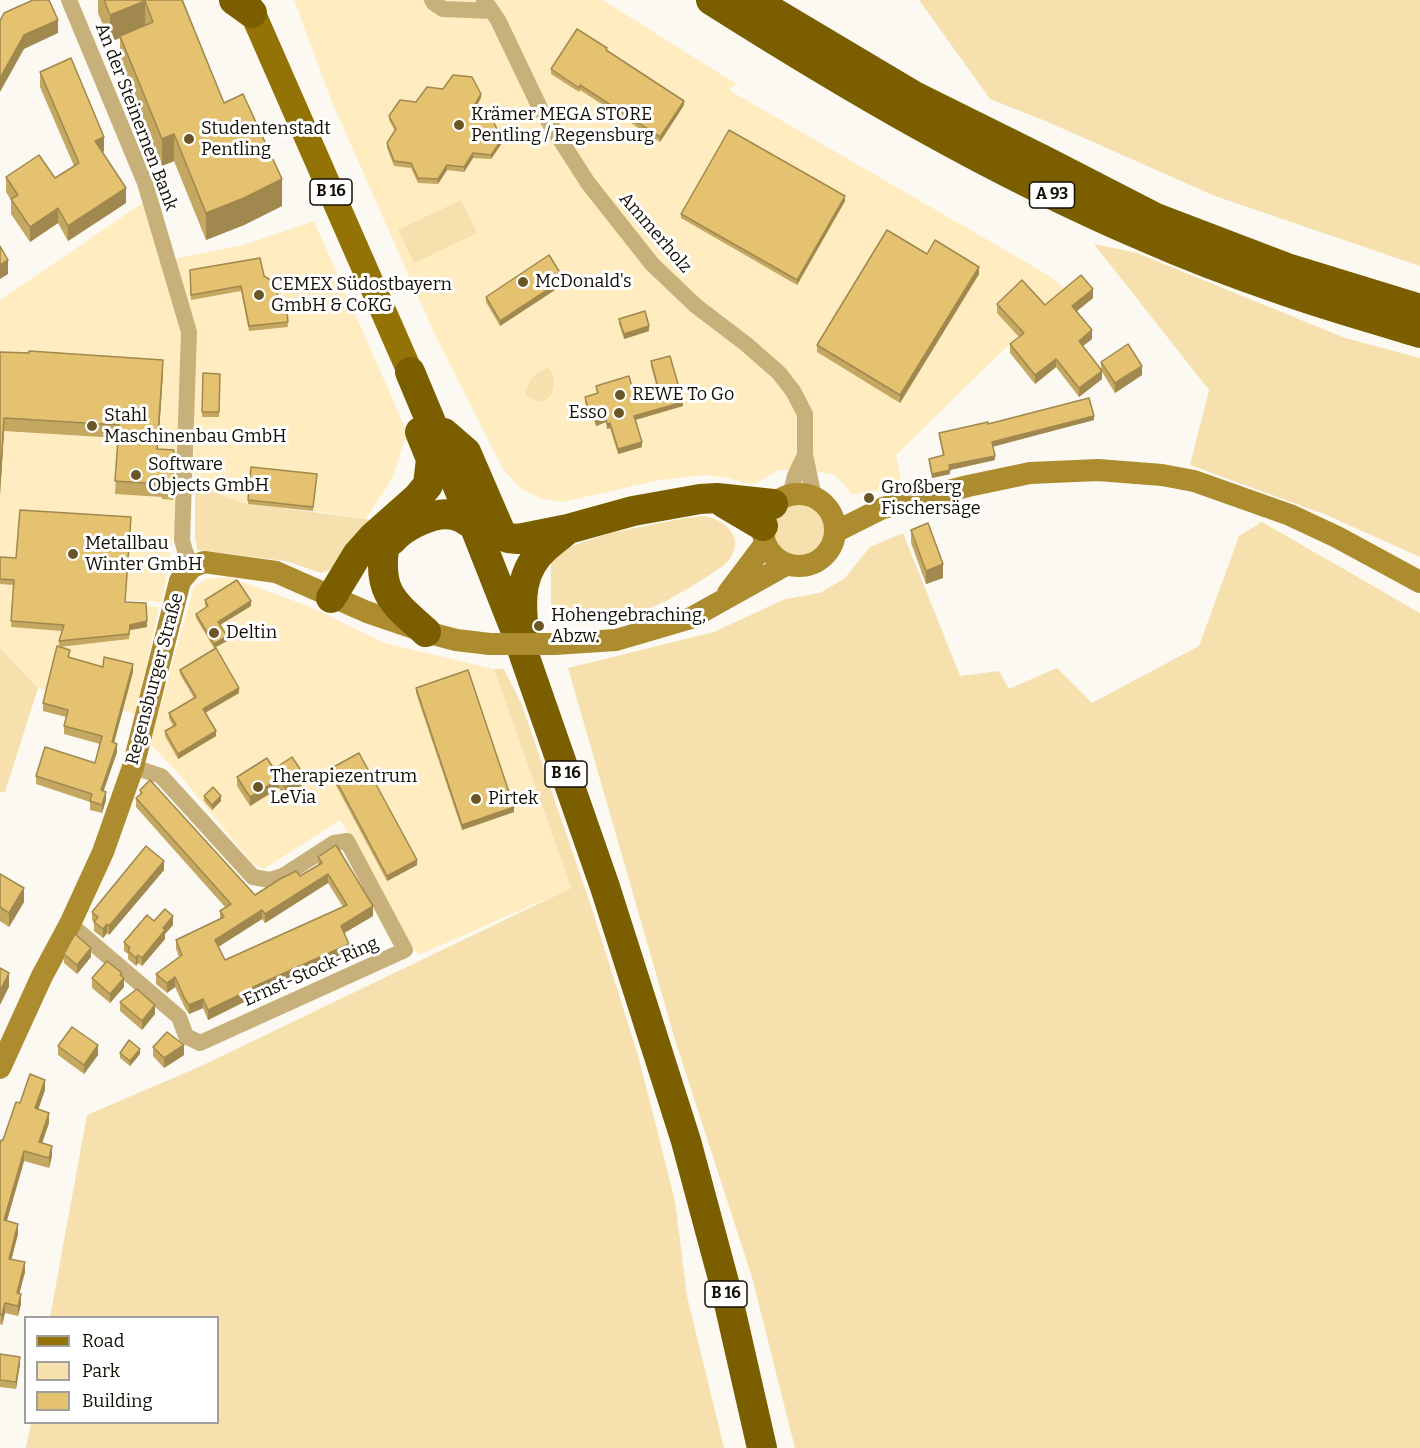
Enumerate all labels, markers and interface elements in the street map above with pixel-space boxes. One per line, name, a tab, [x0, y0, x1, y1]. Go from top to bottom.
street label: An der Steinernen Bank	[90, 20, 182, 214]
place label: Krämer MEGA STORE Pentling / Regensburg	[471, 104, 654, 146]
place label: Studentenstadt Pentling	[201, 118, 331, 160]
marker: Krämer MEGA STORE Pentling / Regensburg	[452, 118, 466, 132]
marker: Studentenstadt Pentling	[182, 132, 196, 146]
road number: B 16	[310, 179, 352, 205]
road number: A 93	[1030, 182, 1074, 208]
street label: Ammerholz	[614, 188, 696, 278]
place label: McDonald's	[535, 271, 632, 293]
place label: CEMEX Südostbayern GmbH & CoKG	[271, 274, 452, 316]
marker: McDonald's	[516, 275, 530, 289]
marker: CEMEX Südostbayern GmbH & CoKG	[252, 288, 266, 302]
place label: REWE To Go	[632, 384, 734, 406]
marker: REWE To Go	[613, 388, 627, 402]
place label: Esso	[569, 402, 607, 424]
place label: Stahl Maschinenbau GmbH	[104, 405, 287, 448]
marker: Esso	[612, 406, 626, 420]
marker: Stahl Maschinenbau GmbH	[85, 419, 99, 433]
place label: Software Objects GmbH	[148, 454, 269, 496]
marker: Software Objects GmbH	[129, 468, 143, 482]
place label: Großberg Fischersäge	[881, 477, 981, 520]
marker: Großberg Fischersäge	[862, 491, 876, 505]
place label: Metallbau Winter GmbH	[85, 533, 202, 576]
marker: Metallbau Winter GmbH	[66, 547, 80, 561]
street label: Regensburger Straße	[122, 591, 188, 767]
place label: Hohengebraching, Abzw.	[551, 605, 706, 648]
marker: Hohengebraching, Abzw.	[532, 619, 546, 633]
place label: Deltin	[226, 622, 277, 644]
marker: Deltin	[207, 626, 221, 640]
road number: B 16	[545, 761, 587, 787]
place label: Therapiezentrum LeVia	[270, 766, 417, 808]
marker: Therapiezentrum LeVia	[251, 780, 265, 794]
place label: Pirtek	[488, 788, 538, 810]
marker: Pirtek	[469, 792, 483, 806]
street label: Ernst-Stock-Ring	[240, 933, 382, 1011]
road number: B 16	[705, 1281, 747, 1307]
legend	[24, 1316, 219, 1424]
text: Road	[82, 1330, 124, 1352]
text: Park	[82, 1360, 120, 1382]
text: Building	[82, 1390, 153, 1412]

